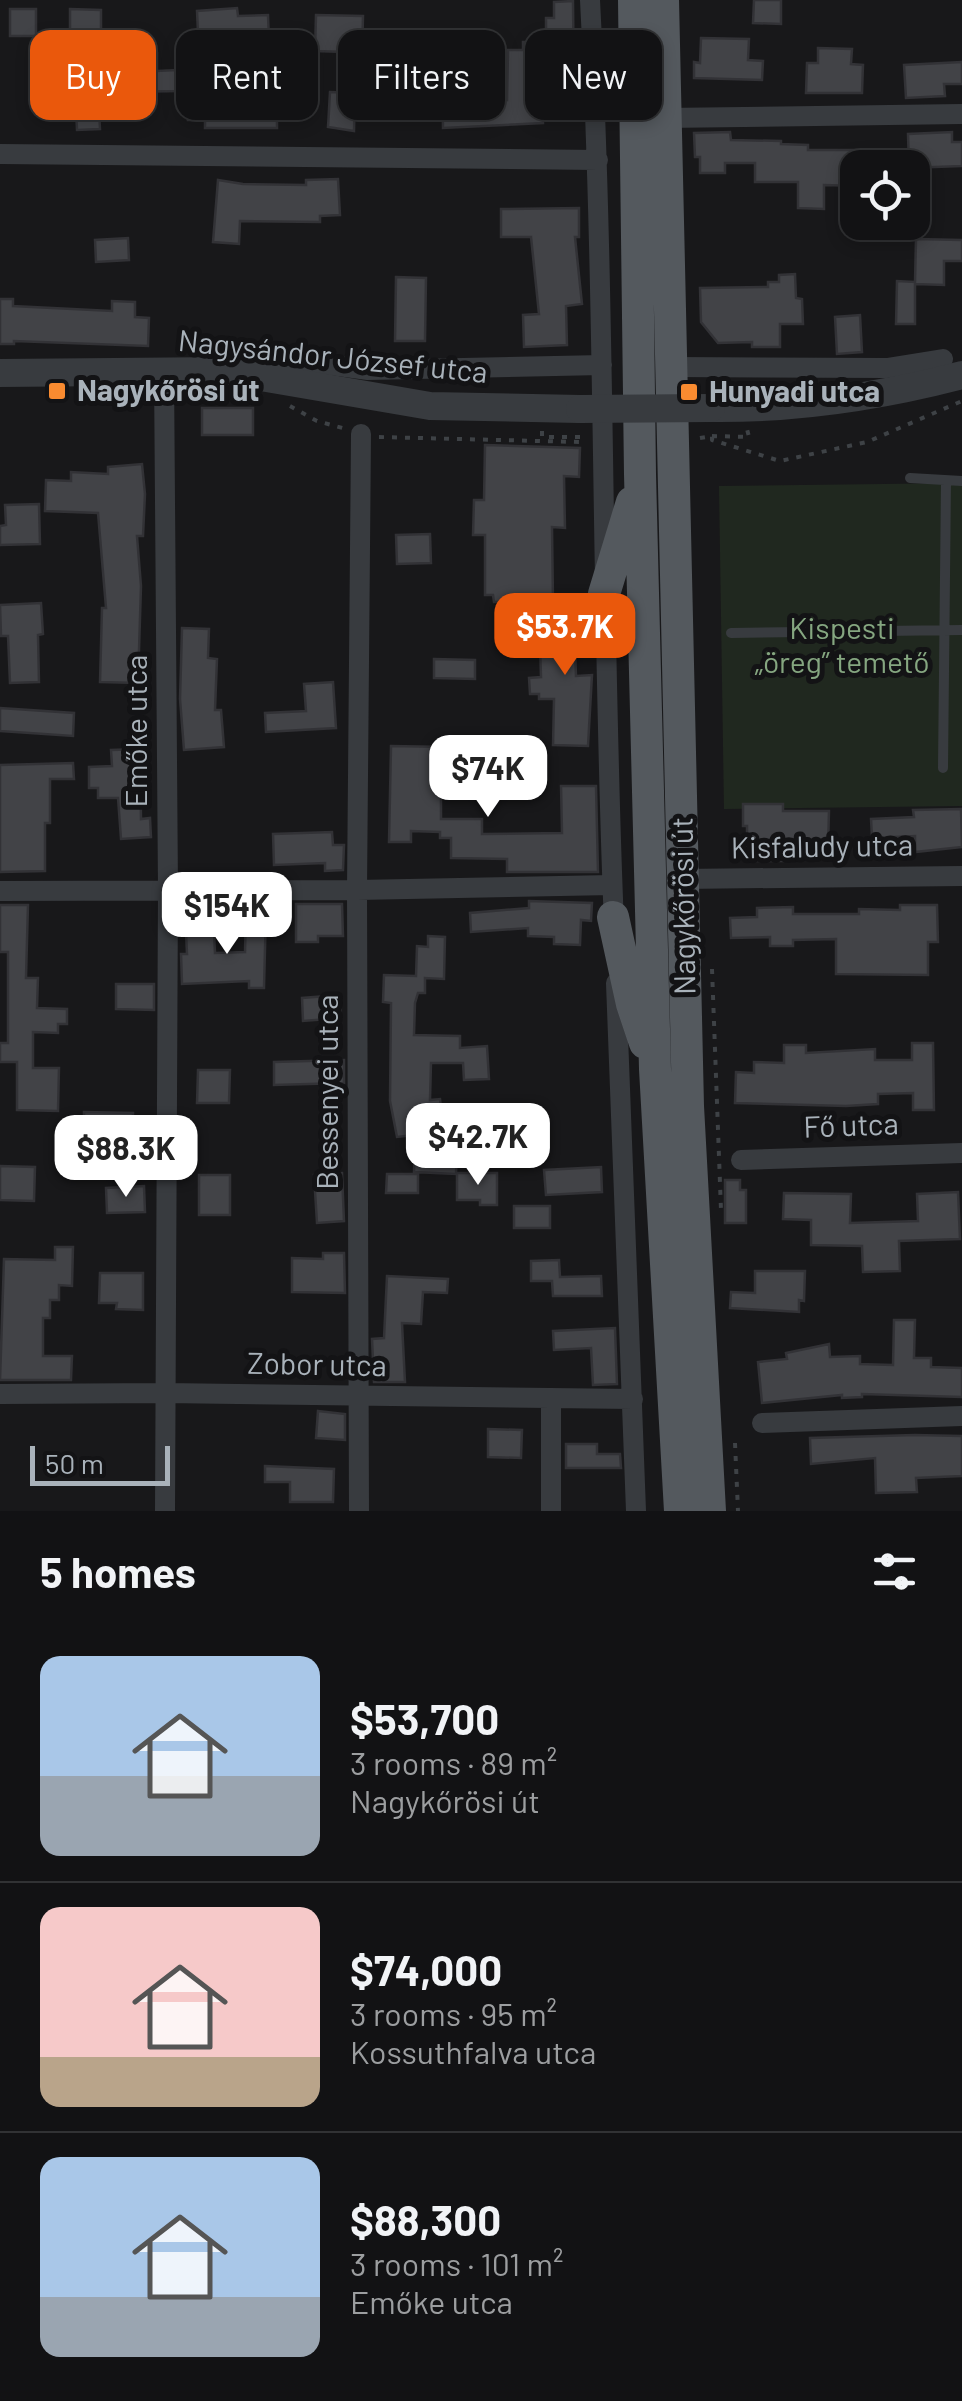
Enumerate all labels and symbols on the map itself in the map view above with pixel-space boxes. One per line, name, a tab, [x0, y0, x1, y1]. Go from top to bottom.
street label: Nagysándor József utca	[177, 321, 490, 389]
place label: Nagykőrösi út	[77, 371, 260, 407]
place label: Hunyadi utca	[709, 372, 880, 408]
marker: Nagykőrösi út	[46, 380, 68, 402]
marker: Hunyadi utca	[678, 381, 700, 403]
pin: $53.7K	[484, 593, 646, 678]
park label: Kispesti „öreg” temető	[755, 609, 929, 679]
street label: Emőke utca	[117, 655, 153, 807]
pin: $74K	[429, 735, 547, 820]
street label: Nagykőrösi út	[662, 817, 702, 995]
street label: Kisfaludy utca	[730, 825, 914, 865]
pin: $154K	[157, 872, 297, 957]
street label: Bessenyei utca	[308, 994, 344, 1190]
pin: $42.7K	[397, 1103, 559, 1188]
street label: Fő utca	[803, 1104, 899, 1144]
pin: $88.3K	[45, 1115, 207, 1200]
street label: Zobor utca	[247, 1344, 387, 1382]
scale bar	[30, 1441, 170, 1486]

